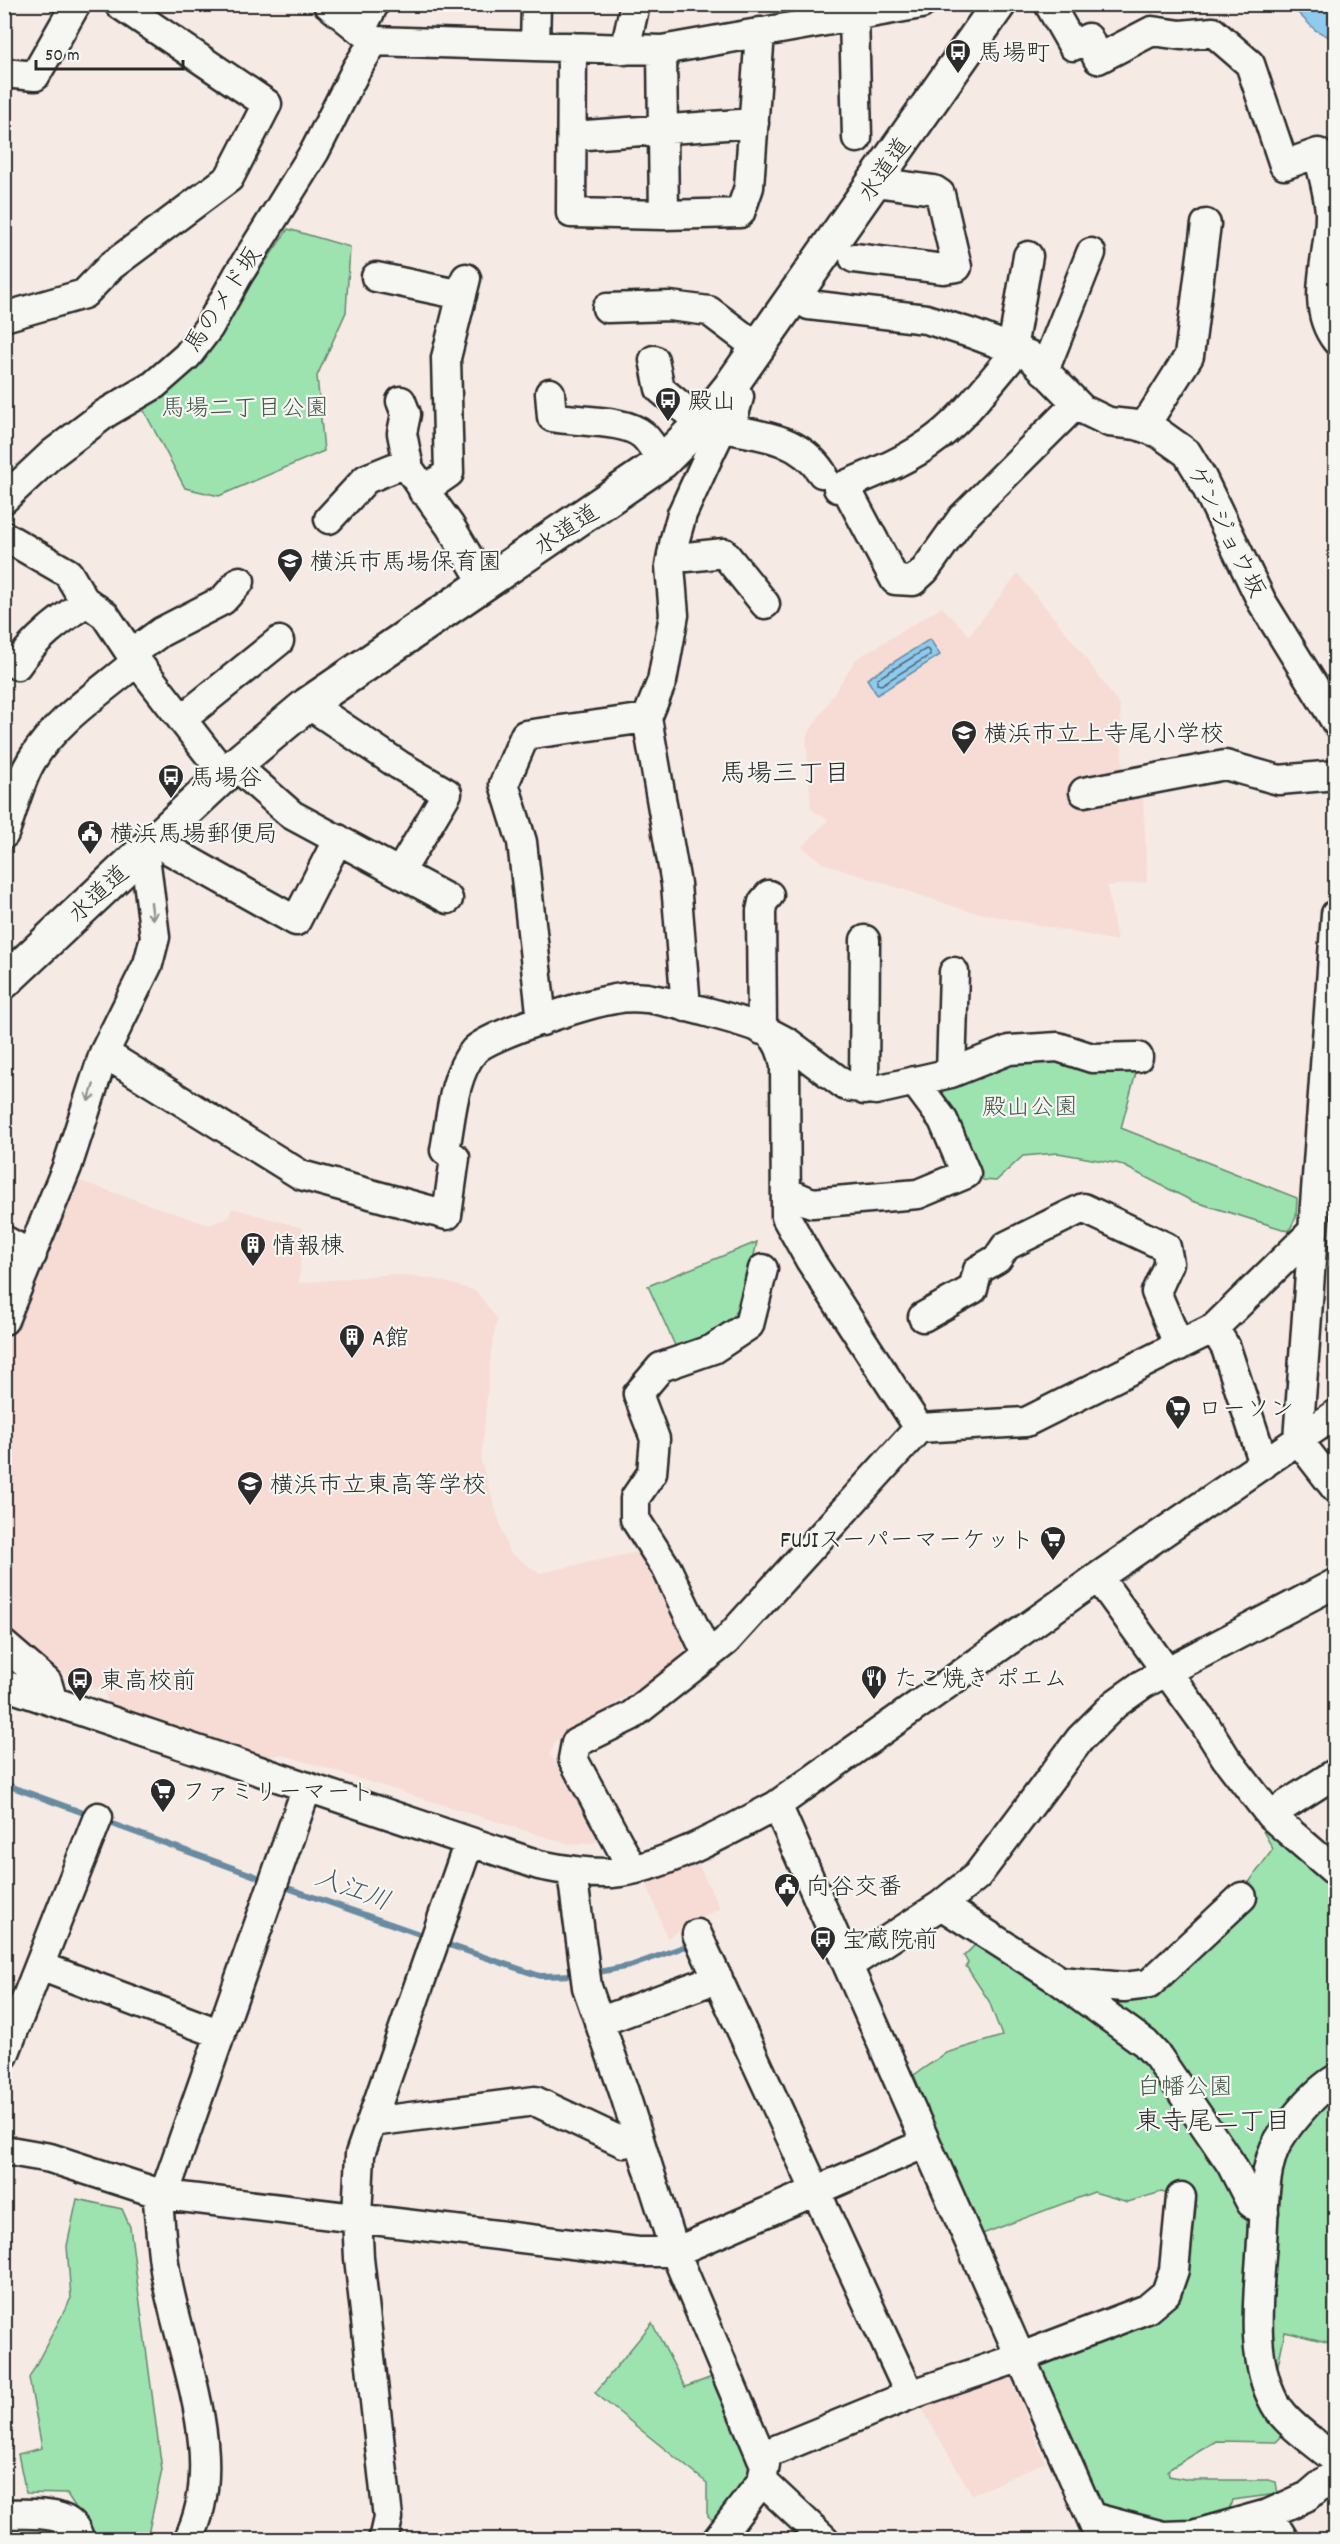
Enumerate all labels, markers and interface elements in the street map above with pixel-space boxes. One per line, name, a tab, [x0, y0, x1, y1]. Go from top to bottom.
scale bar	[36, 33, 183, 71]
bus stop icon: 馬場町	[943, 37, 973, 75]
place label: 馬場町	[978, 38, 1050, 72]
text: 50 m	[45, 44, 80, 69]
street label: 水道道	[852, 131, 921, 210]
street label: 馬のメド坂	[178, 241, 271, 360]
bus stop icon: 殿山	[653, 385, 683, 423]
place label: 殿山	[688, 386, 736, 420]
park label: 馬場二丁目公園	[161, 393, 329, 427]
street label: ゲンジョウ坂	[1176, 460, 1272, 604]
street label: 水道道	[528, 497, 607, 566]
school or university icon: 横浜市馬場保育園	[275, 546, 305, 584]
place label: 横浜市馬場保育園	[310, 547, 502, 581]
school or university icon: 横浜市立上寺尾小学校	[949, 718, 979, 756]
place label: 横浜市立上寺尾小学校	[984, 719, 1224, 753]
district label: 馬場三丁目	[720, 757, 850, 794]
bus stop icon: 馬場谷	[156, 762, 186, 800]
place label: 馬場谷	[190, 763, 262, 797]
public building icon: 横浜馬場郵便局	[75, 818, 105, 856]
place label: 横浜馬場郵便局	[110, 819, 278, 853]
street label: 水道道	[62, 858, 138, 932]
one-way arrow	[146, 901, 157, 921]
one-way arrow	[85, 1083, 96, 1102]
park label: 殿山公園	[982, 1092, 1078, 1126]
building icon: 情報棟	[238, 1230, 268, 1268]
place label: 情報棟	[272, 1231, 344, 1265]
building icon: A館	[337, 1322, 367, 1360]
place label: A館	[372, 1323, 409, 1357]
supermarket icon: ローソン	[1163, 1393, 1193, 1431]
place label: ローソン	[1198, 1394, 1294, 1428]
school or university icon: 横浜市立東高等学校	[235, 1469, 265, 1507]
place label: 横浜市立東高等学校	[270, 1470, 486, 1504]
supermarket icon: FUJIスーパーマーケット	[1038, 1524, 1068, 1562]
place label: FUJIスーパーマーケット	[780, 1525, 1034, 1559]
restaurant icon: たこ焼き ポエム	[859, 1663, 889, 1701]
place label: たこ焼き ポエム	[894, 1664, 1068, 1698]
bus stop icon: 東高校前	[65, 1665, 95, 1703]
place label: 東高校前	[100, 1666, 196, 1700]
supermarket icon: ファミリーマート	[148, 1776, 178, 1814]
place label: ファミリーマート	[182, 1777, 374, 1811]
water label: 入江川	[309, 1861, 395, 1922]
public building icon: 向谷交番	[772, 1871, 802, 1909]
place label: 向谷交番	[806, 1872, 902, 1906]
bus stop icon: 宝蔵院前	[808, 1924, 838, 1962]
place label: 宝蔵院前	[842, 1925, 938, 1959]
park label: 白幡公園	[1137, 2072, 1233, 2106]
district label: 東寺尾二丁目	[1135, 2105, 1291, 2142]

